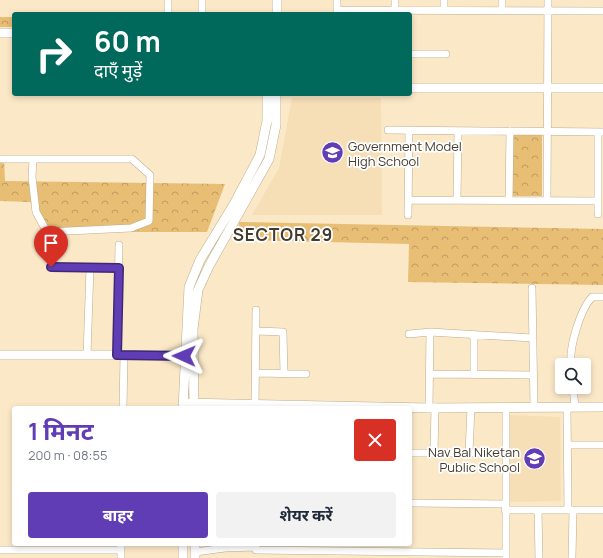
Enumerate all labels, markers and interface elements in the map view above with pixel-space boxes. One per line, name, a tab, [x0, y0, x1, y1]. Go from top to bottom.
text: 60 m	[94, 22, 161, 60]
icon: right	[28, 28, 80, 80]
text: दाएँ मुड़ें	[94, 58, 142, 82]
place label: Government Model High School	[348, 137, 462, 170]
school or university icon: Government Model High School	[319, 140, 345, 166]
district label: SECTOR 29	[233, 223, 333, 246]
pin	[34, 226, 68, 267]
icon: arrive	[40, 232, 62, 254]
position arrow	[163, 335, 205, 377]
map controls	[555, 358, 591, 394]
button: search	[555, 358, 591, 394]
text: 1 मिनट	[28, 414, 94, 447]
button: close	[354, 419, 396, 461]
place label: Nav Bal Niketan Public School	[428, 443, 520, 476]
text: 200 m · 08:55	[28, 446, 107, 464]
school or university icon: Nav Bal Niketan Public School	[522, 446, 548, 472]
button: बाहर	[28, 492, 208, 538]
button: शेयर करें	[216, 492, 396, 538]

